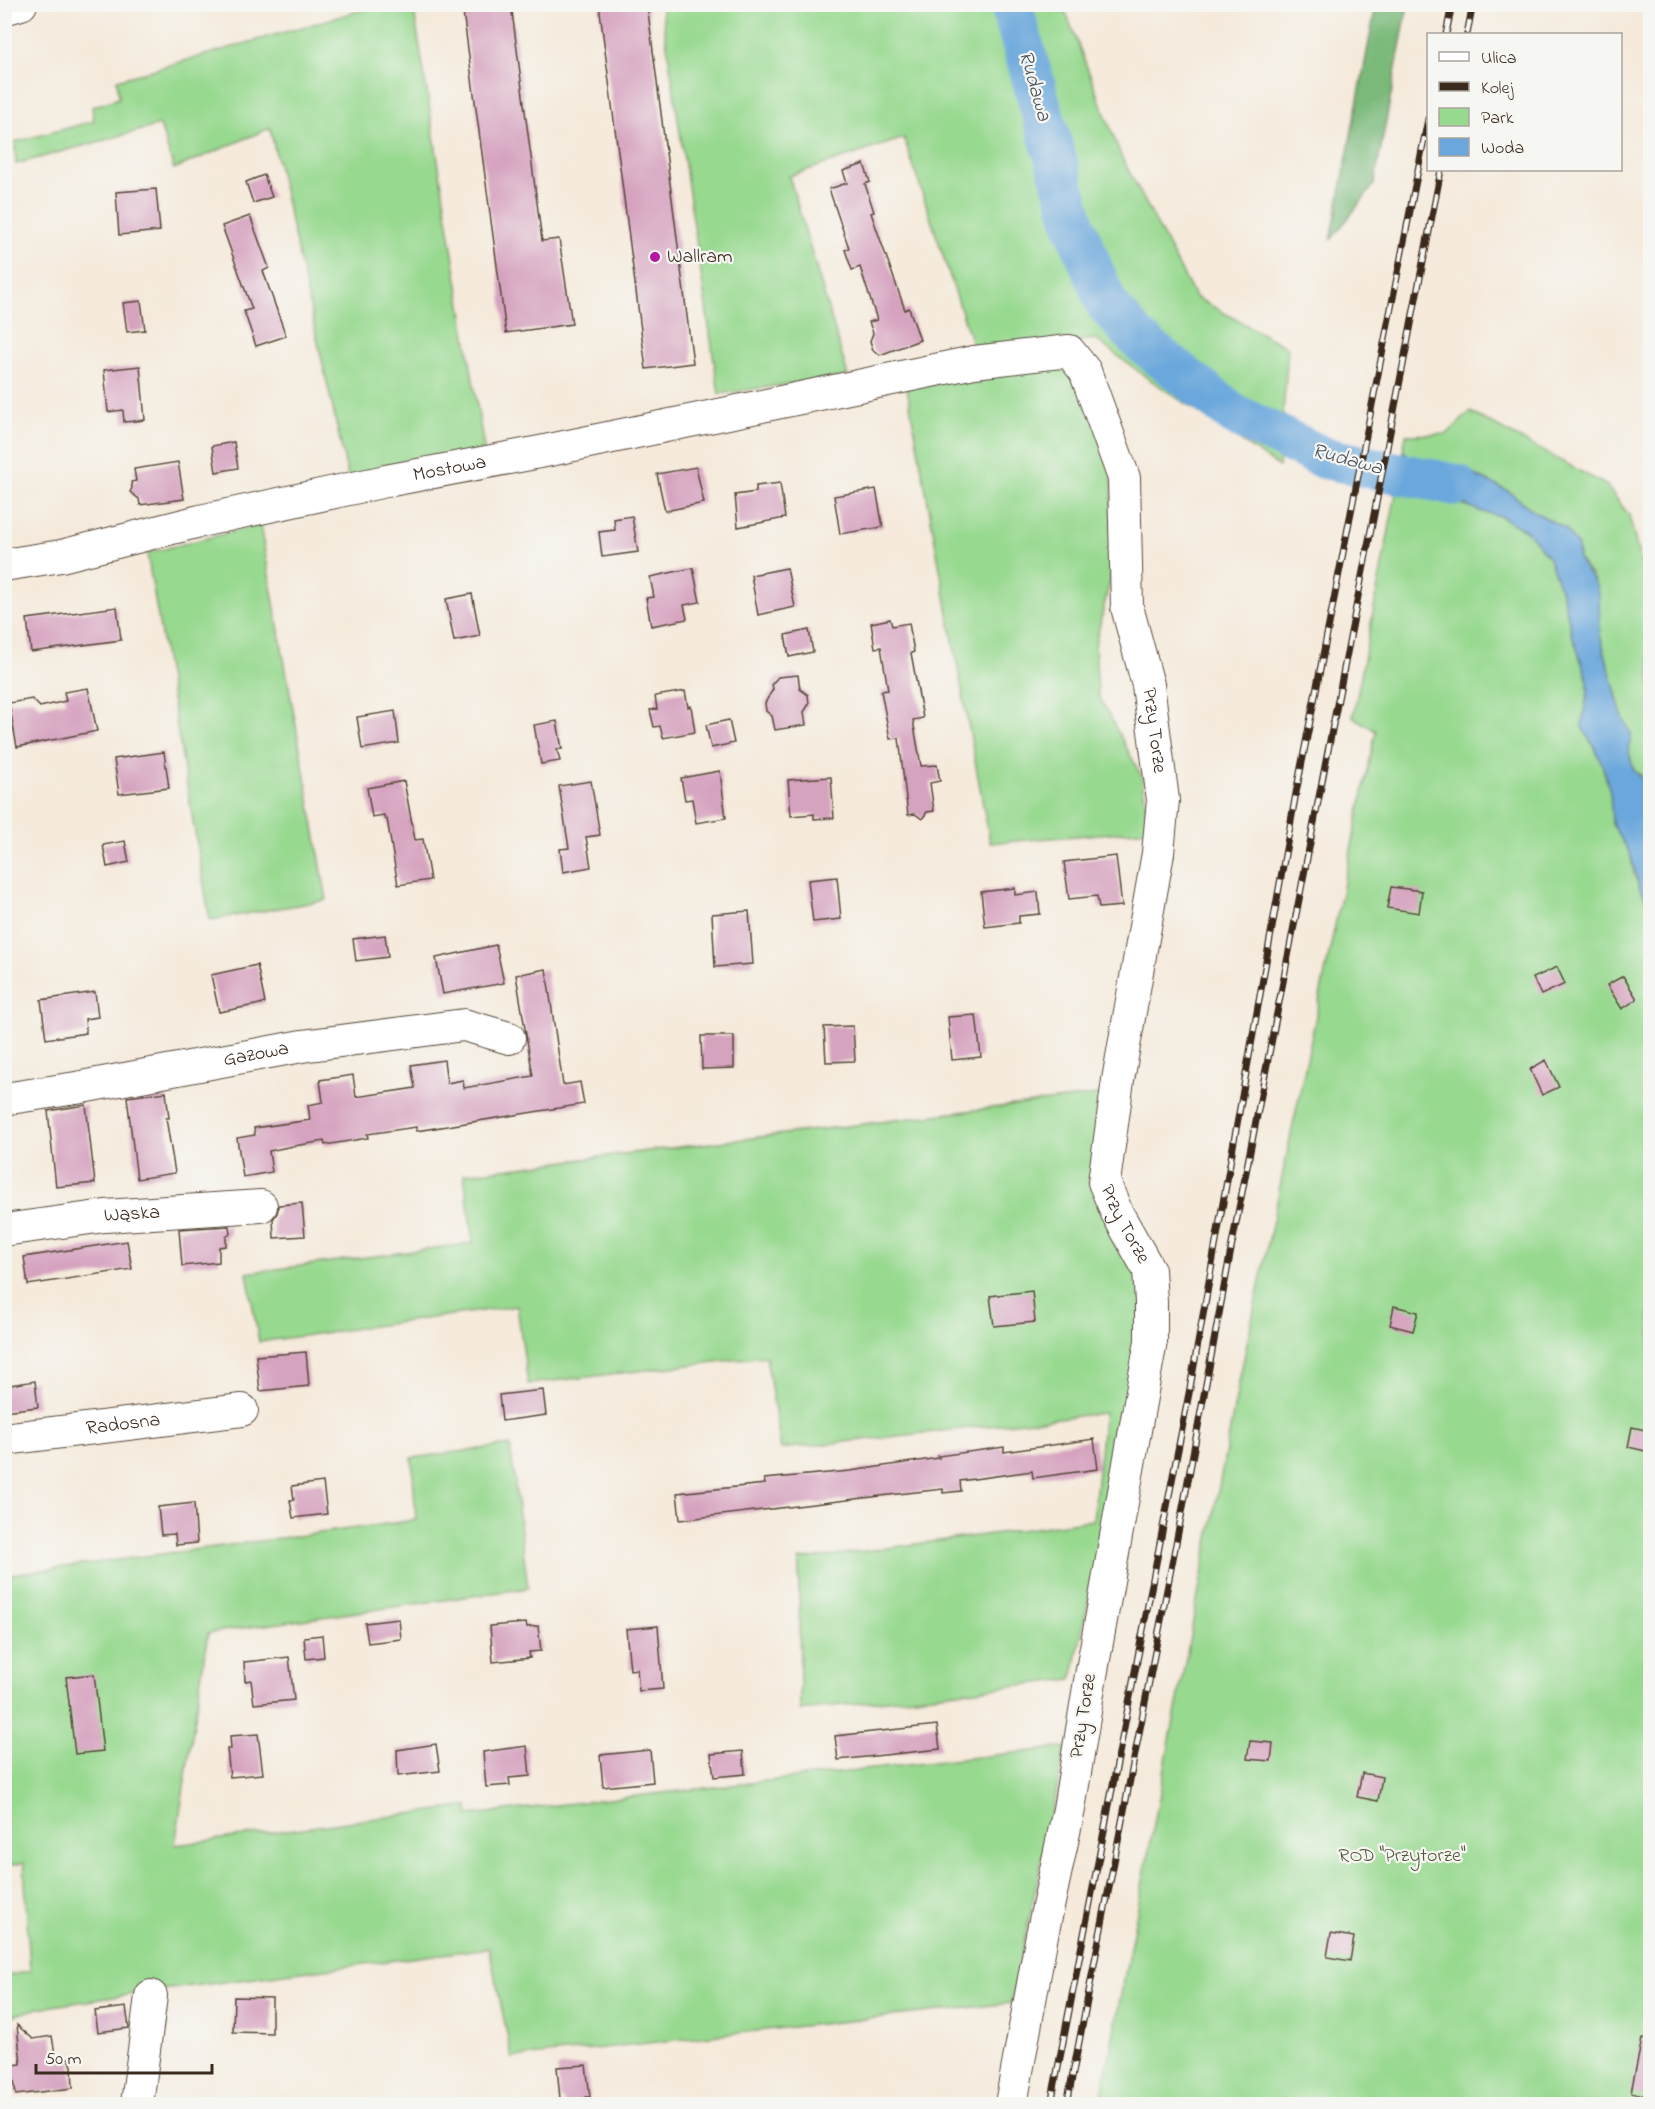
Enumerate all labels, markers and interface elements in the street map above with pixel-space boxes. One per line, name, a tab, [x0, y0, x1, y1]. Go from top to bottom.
legend	[1427, 33, 1622, 171]
text: Ulica	[1481, 46, 1516, 72]
water label: Rudawa	[1010, 47, 1058, 125]
text: Kolej	[1481, 76, 1514, 102]
text: Park	[1481, 106, 1514, 132]
text: Woda	[1481, 136, 1524, 162]
place label: Wallram	[667, 243, 733, 272]
marker: Wallram	[648, 250, 662, 264]
water label: Rudawa	[1308, 436, 1386, 484]
street label: Mostowa	[411, 448, 489, 490]
street label: Przy Torze	[1134, 686, 1174, 775]
street label: Gazowa	[221, 1034, 291, 1075]
street label: Przy Torze	[1092, 1180, 1157, 1269]
street label: Wąska	[103, 1198, 161, 1231]
street label: Radosna	[84, 1406, 162, 1443]
street label: Przy Torze	[1063, 1671, 1105, 1761]
park label: ROD "Przytorze"	[1338, 1842, 1466, 1871]
scale bar	[36, 2037, 212, 2075]
text: 50 m	[45, 2047, 82, 2073]

